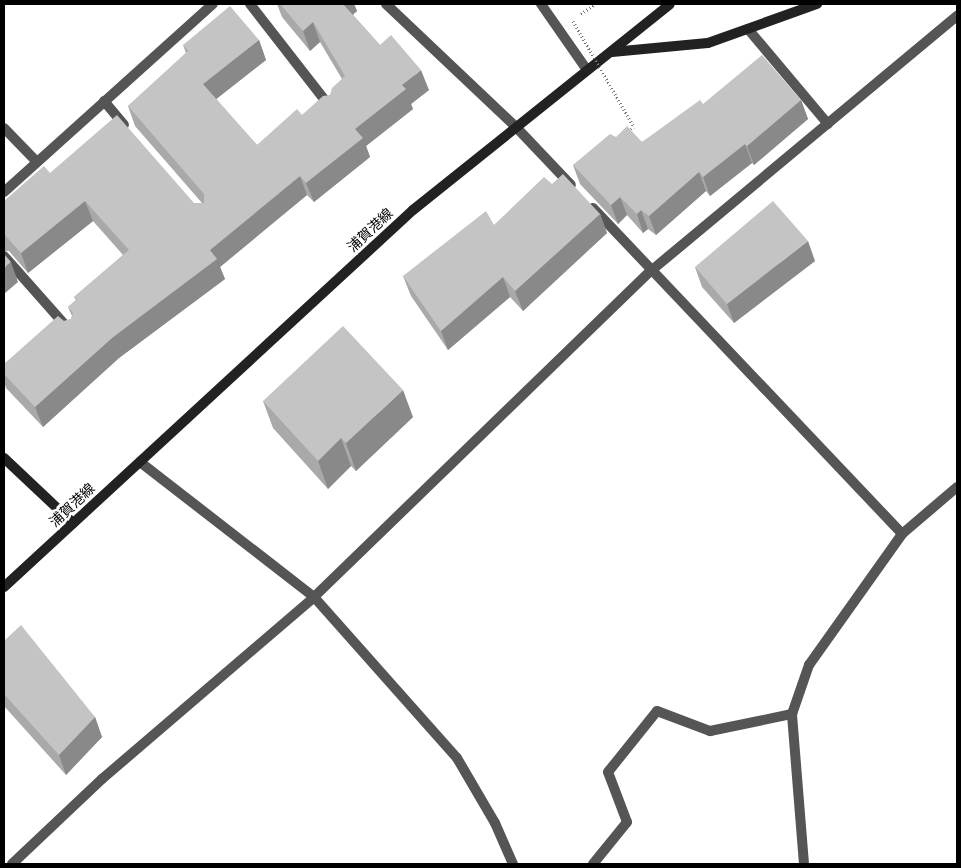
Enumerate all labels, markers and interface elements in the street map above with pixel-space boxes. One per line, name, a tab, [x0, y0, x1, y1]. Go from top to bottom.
street label: 浦賀港線	[344, 205, 396, 255]
street label: 浦賀港線	[46, 480, 98, 530]

